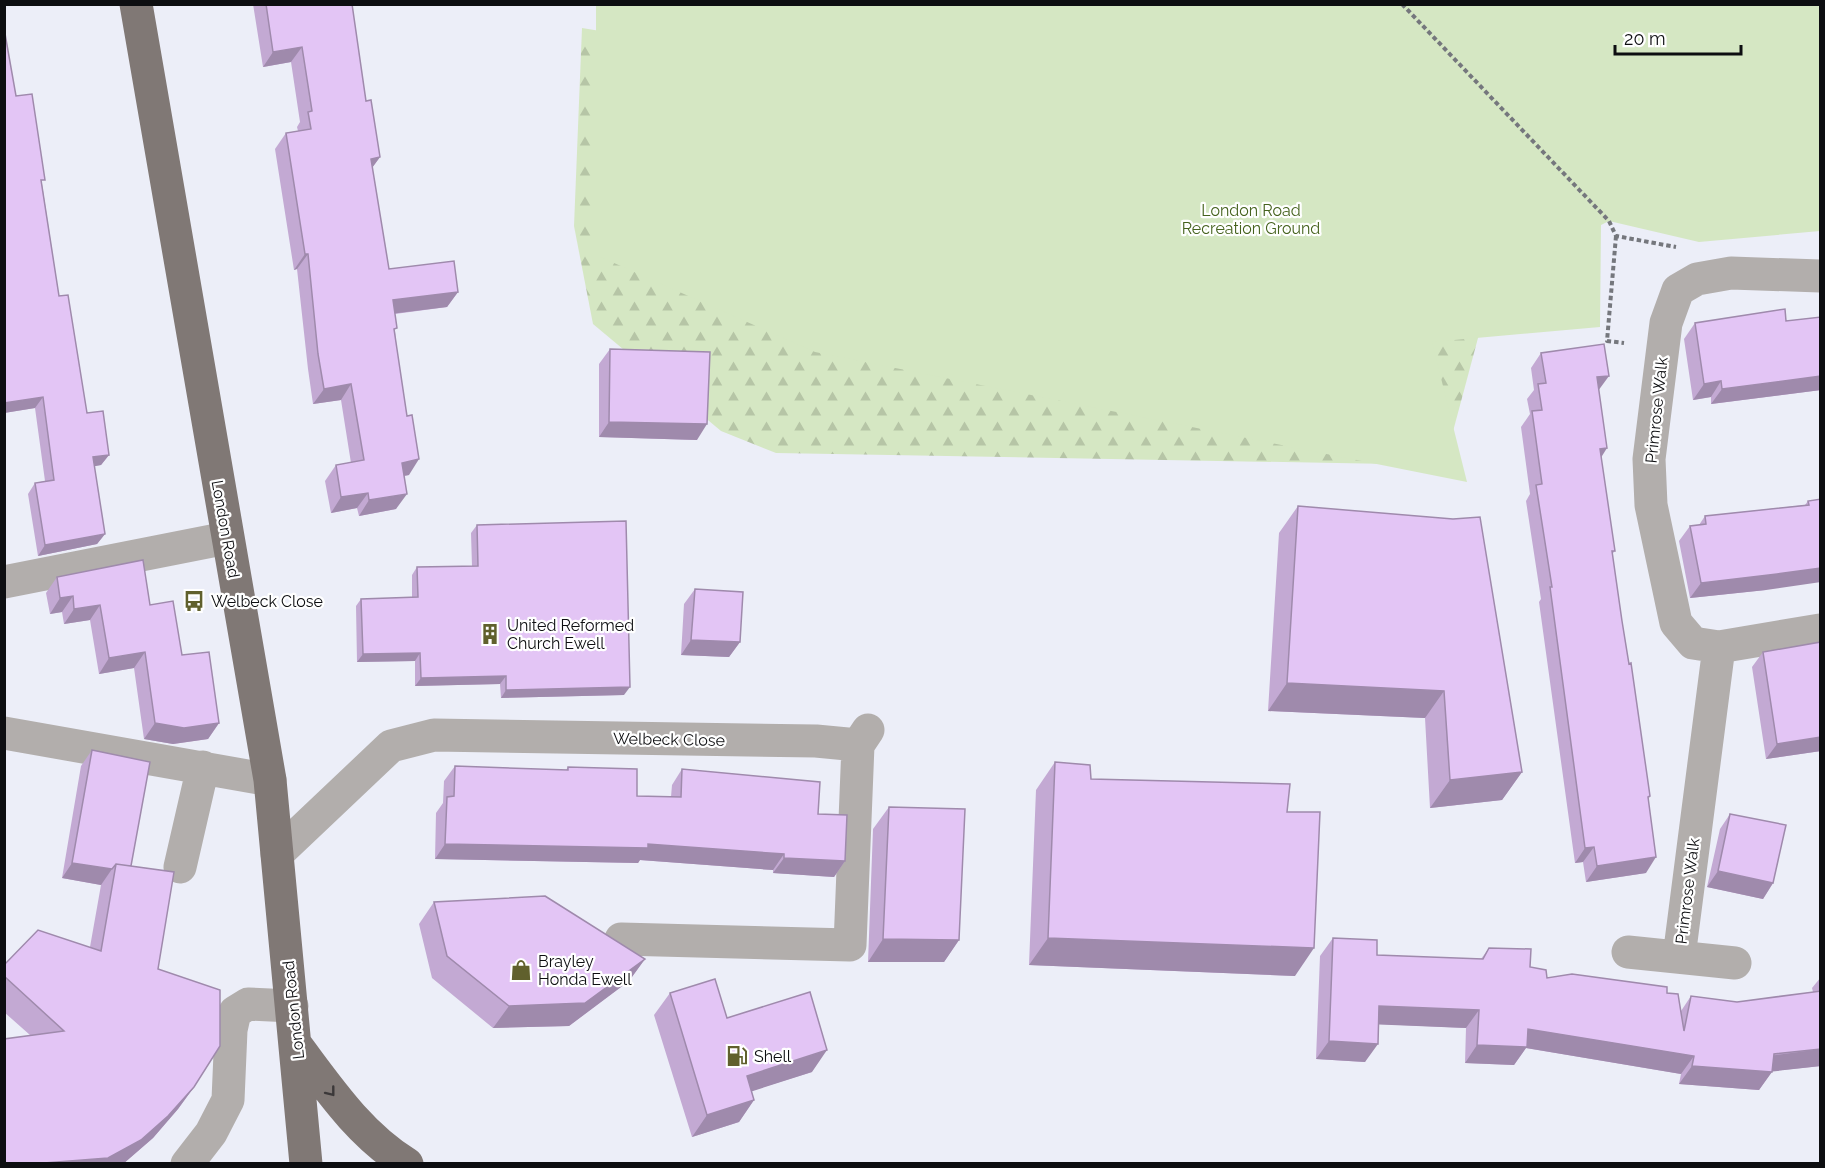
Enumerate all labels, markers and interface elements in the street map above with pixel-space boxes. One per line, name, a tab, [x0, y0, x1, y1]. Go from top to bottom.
scale bar	[1615, 18, 1741, 56]
text: 20 m	[1624, 28, 1666, 49]
park label: London Road Recreation Ground	[1182, 201, 1320, 238]
street label: Primrose Walk	[1641, 355, 1672, 464]
street label: London Road	[208, 479, 243, 580]
bus stop icon: Welbeck Close	[182, 589, 206, 613]
place label: Welbeck Close	[211, 592, 323, 611]
place label: United Reformed Church Ewell	[507, 616, 634, 653]
building icon: United Reformed Church Ewell	[478, 622, 502, 646]
street label: Welbeck Close	[613, 729, 725, 750]
street label: Primrose Walk	[1672, 836, 1703, 945]
place label: Brayley Honda Ewell	[538, 952, 632, 989]
shop icon: Brayley Honda Ewell	[509, 958, 533, 982]
street label: London Road	[279, 960, 308, 1060]
fuel station icon: Shell	[725, 1044, 749, 1068]
place label: Shell	[754, 1047, 792, 1066]
one-way arrow	[324, 1085, 335, 1096]

